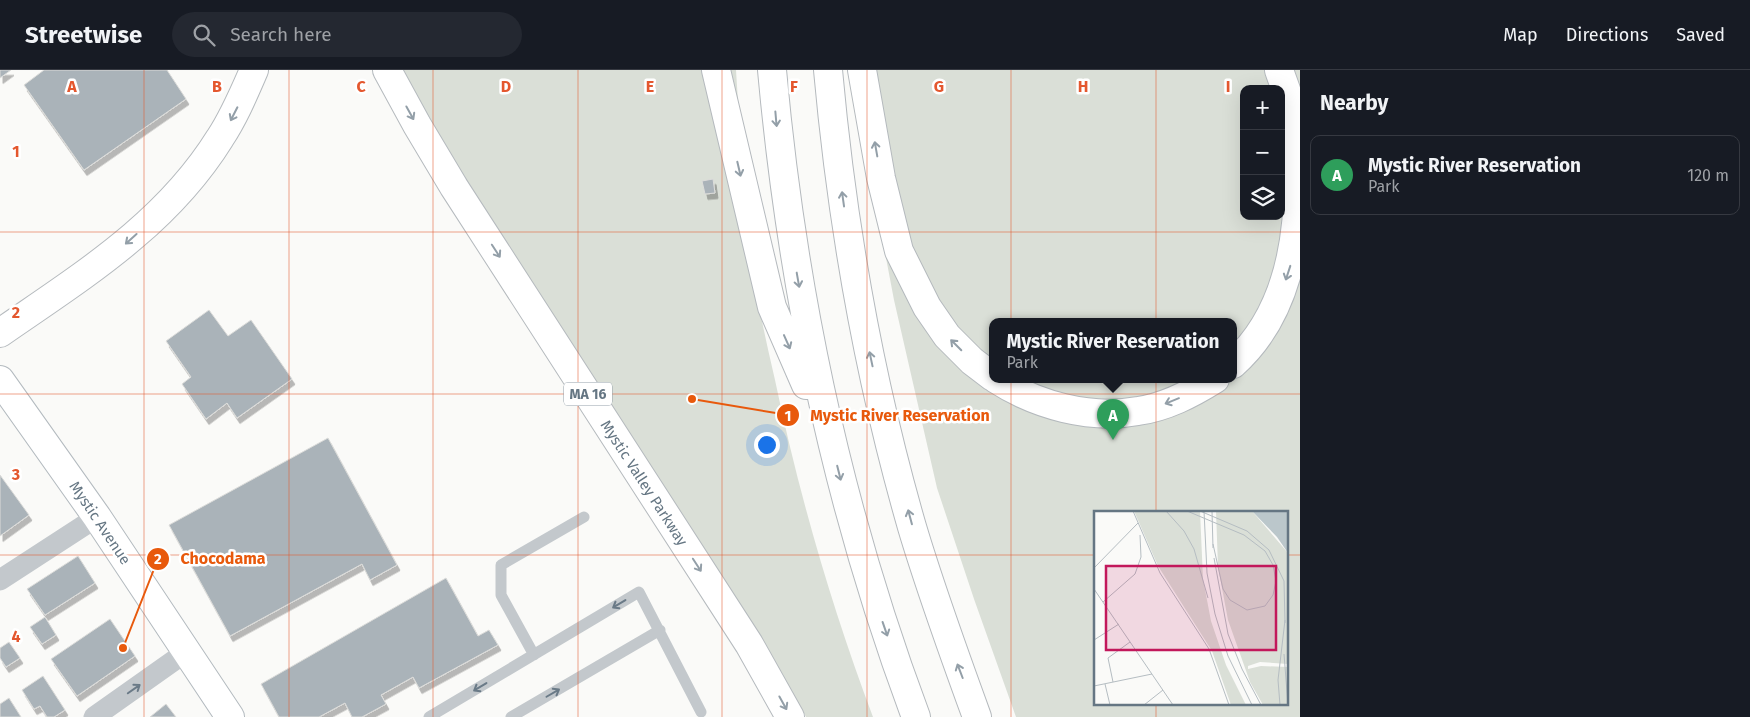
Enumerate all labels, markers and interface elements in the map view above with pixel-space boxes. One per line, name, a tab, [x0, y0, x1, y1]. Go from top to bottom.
search box	[172, 12, 522, 57]
text: Streetwise	[25, 21, 142, 49]
icon: search	[190, 21, 218, 49]
text: Search here	[230, 23, 332, 46]
text: Map	[1503, 24, 1538, 46]
text: Directions	[1566, 24, 1648, 46]
text: Saved	[1676, 24, 1725, 46]
text: A	[66, 77, 77, 96]
text: B	[212, 77, 222, 96]
text: C	[356, 77, 366, 96]
text: D	[501, 77, 511, 96]
text: E	[646, 77, 654, 96]
text: F	[790, 77, 798, 96]
text: G	[934, 77, 944, 96]
text: H	[1078, 77, 1088, 96]
text: I	[1226, 77, 1230, 96]
map controls	[1240, 85, 1285, 220]
button: +	[1240, 85, 1285, 130]
text: Nearby	[1320, 90, 1388, 116]
one-way arrow	[406, 105, 416, 120]
one-way arrow	[229, 107, 239, 122]
one-way arrow	[771, 110, 781, 126]
button: −	[1240, 130, 1285, 175]
text: 1	[12, 142, 20, 161]
one-way arrow	[871, 142, 881, 158]
text: Mystic River Reservation	[1368, 154, 1581, 177]
one-way arrow	[735, 160, 744, 176]
text: A	[1332, 166, 1342, 185]
text: 120 m	[1687, 166, 1729, 185]
button: layers	[1240, 175, 1285, 220]
text: Park	[1368, 177, 1400, 196]
one-way arrow	[837, 192, 847, 208]
one-way arrow	[125, 233, 138, 245]
one-way arrow	[491, 244, 501, 258]
one-way arrow	[1282, 264, 1292, 280]
one-way arrow	[793, 271, 803, 287]
text: 2	[12, 303, 20, 322]
popup	[989, 318, 1237, 383]
text: Mystic River Reservation	[1006, 330, 1220, 353]
one-way arrow	[783, 334, 793, 349]
one-way arrow	[950, 339, 962, 351]
one-way arrow	[866, 352, 875, 368]
text: Park	[1006, 353, 1038, 372]
road number: MA 16	[564, 382, 612, 406]
one-way arrow	[1165, 397, 1180, 406]
pin: A	[1097, 399, 1129, 440]
callout: Mystic River Reservation	[776, 400, 1000, 431]
text: Mystic River Reservation	[810, 406, 990, 425]
text: 1	[785, 407, 791, 425]
street label: Mystic Valley Parkway	[597, 417, 692, 550]
your location	[754, 432, 780, 458]
one-way arrow	[835, 464, 844, 480]
text: 3	[11, 465, 20, 484]
street label: Mystic Avenue	[66, 478, 134, 568]
one-way arrow	[904, 509, 914, 525]
inset map	[1094, 511, 1288, 704]
callout: Chocodama	[145, 543, 275, 574]
text: Chocodama	[181, 549, 266, 568]
text: 2	[154, 550, 162, 568]
one-way arrow	[692, 557, 702, 571]
one-way arrow	[613, 600, 627, 610]
one-way arrow	[881, 620, 890, 636]
text: 4	[11, 627, 21, 646]
one-way arrow	[955, 664, 964, 680]
one-way arrow	[473, 682, 487, 692]
one-way arrow	[127, 684, 141, 694]
one-way arrow	[545, 687, 559, 697]
one-way arrow	[778, 695, 788, 710]

